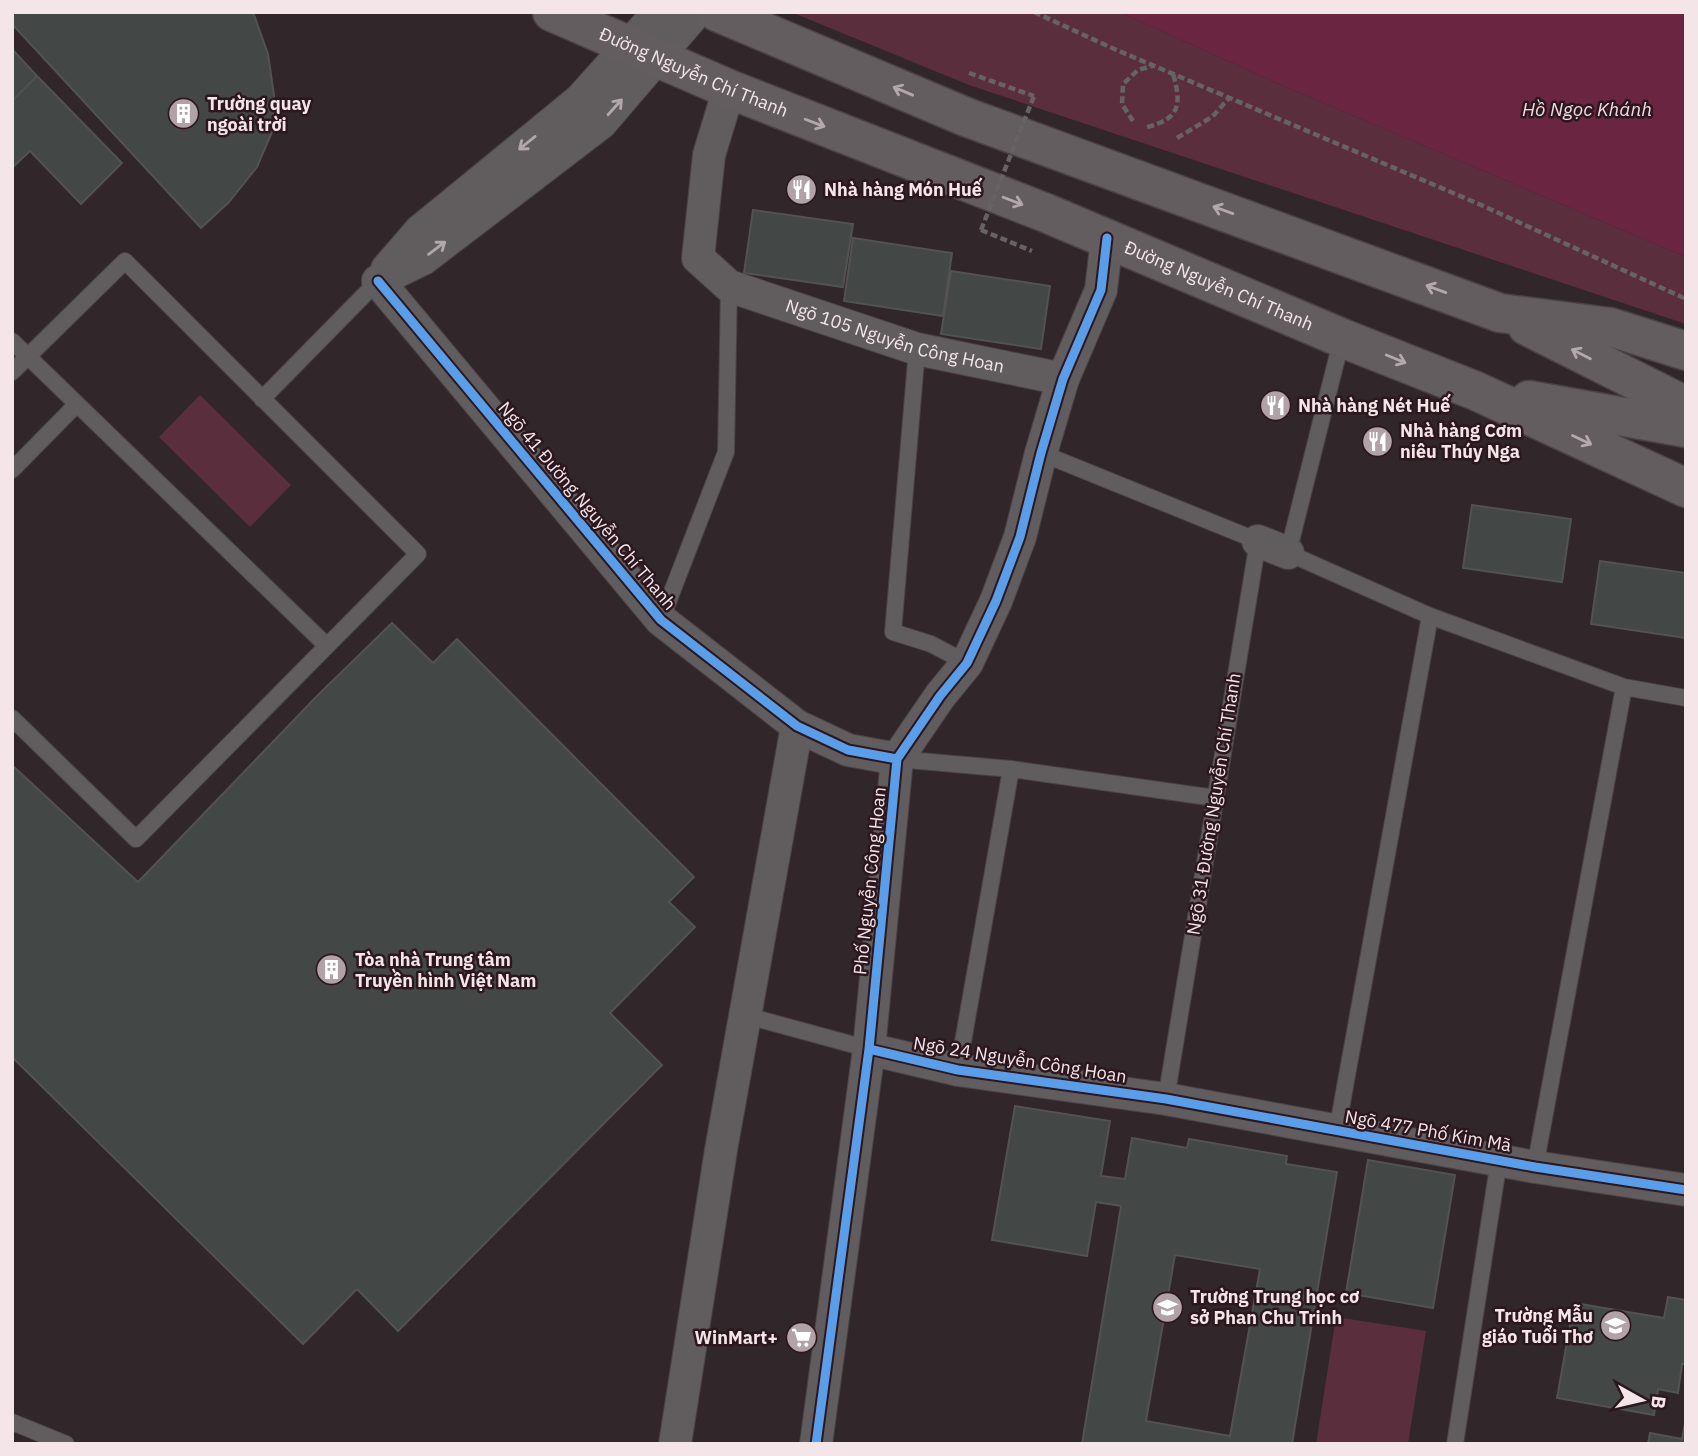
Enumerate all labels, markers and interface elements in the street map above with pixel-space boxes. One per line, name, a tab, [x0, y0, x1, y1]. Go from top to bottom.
street label: Đường Nguyễn Chí Thanh	[596, 22, 792, 122]
one-way arrow	[893, 84, 914, 97]
place label: Trường quay ngoài trời	[207, 92, 312, 136]
building icon: Trường quay ngoài trời	[167, 97, 201, 131]
water label: Hồ Ngọc Khánh	[1522, 97, 1652, 121]
one-way arrow	[607, 98, 623, 116]
one-way arrow	[803, 118, 825, 131]
one-way arrow	[518, 136, 536, 151]
restaurant icon: Nhà hàng Món Huế	[784, 173, 818, 207]
place label: Nhà hàng Món Huế	[824, 177, 983, 201]
one-way arrow	[1002, 195, 1024, 208]
one-way arrow	[1212, 203, 1234, 215]
street label: Đường Nguyễn Chí Thanh	[1121, 235, 1317, 336]
one-way arrow	[427, 241, 446, 256]
one-way arrow	[1425, 282, 1447, 294]
street label: Ngõ 105 Nguyễn Công Hoan	[783, 294, 1006, 378]
one-way arrow	[1571, 346, 1592, 360]
one-way arrow	[1385, 354, 1407, 367]
restaurant icon: Nhà hàng Nét Huế	[1258, 389, 1292, 423]
place label: Nhà hàng Nét Huế	[1298, 393, 1451, 417]
street label: Ngõ 41 Đường Nguyễn Chí Thanh	[493, 397, 681, 615]
place label: Nhà hàng Cơm niêu Thúy Nga	[1400, 419, 1522, 463]
restaurant icon: Nhà hàng Cơm niêu Thúy Nga	[1360, 424, 1394, 458]
one-way arrow	[1571, 434, 1592, 447]
street label: Ngõ 31 Đường Nguyễn Chí Thanh	[1181, 671, 1246, 937]
street label: Phố Nguyễn Công Hoan	[848, 786, 891, 976]
place label: Tòa nhà Trung tâm Truyền hình Việt Nam	[355, 948, 536, 992]
building icon: Tòa nhà Trung tâm Truyền hình Việt Nam	[315, 953, 349, 987]
street label: Ngõ 24 Nguyễn Công Hoan	[912, 1031, 1128, 1088]
street label: Ngõ 477 Phố Kim Mã	[1343, 1105, 1514, 1157]
place label: Trường Trung học cơ sở Phan Chu Trinh	[1190, 1285, 1359, 1329]
school or university icon: Trường Trung học cơ sở Phan Chu Trinh	[1150, 1290, 1184, 1324]
place label: Trường Mẫu giáo Tuổi Thơ	[1482, 1304, 1593, 1348]
school or university icon: Trường Mẫu giáo Tuổi Thơ	[1599, 1309, 1633, 1343]
supermarket icon: WinMart+	[784, 1321, 818, 1355]
place label: WinMart+	[695, 1326, 778, 1349]
north arrow	[1607, 1365, 1677, 1435]
text: B	[1646, 1394, 1672, 1410]

